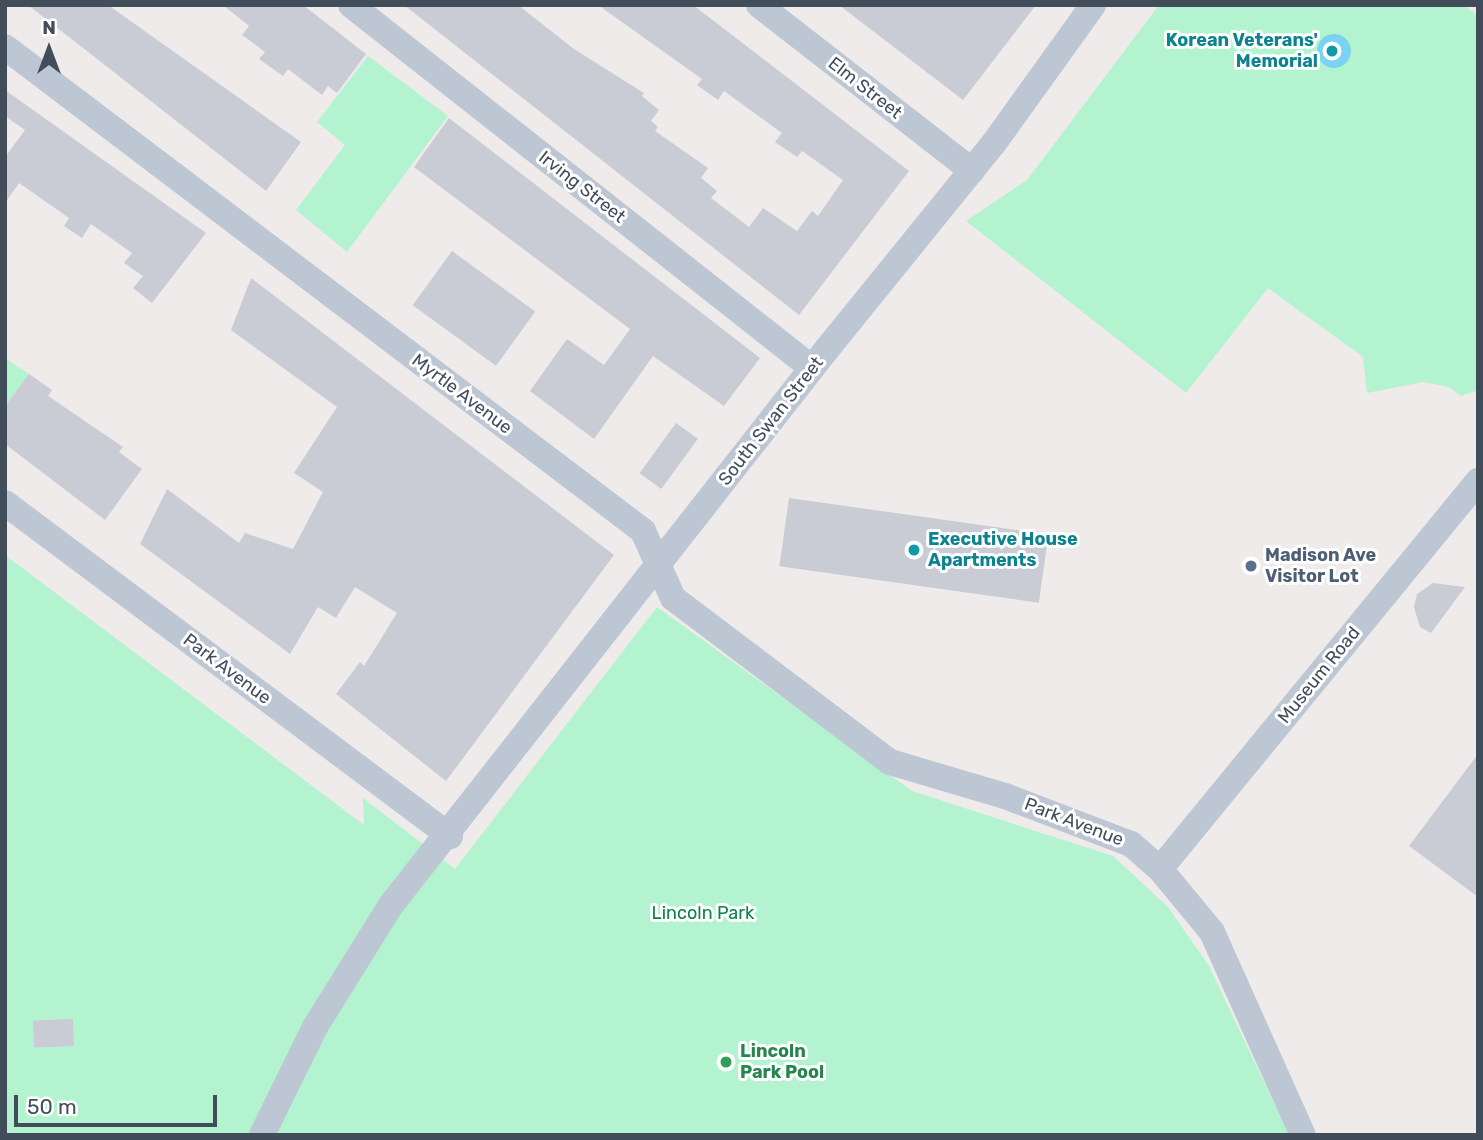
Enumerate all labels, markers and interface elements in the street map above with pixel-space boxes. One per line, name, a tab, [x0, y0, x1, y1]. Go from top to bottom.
north arrow	[14, 14, 84, 84]
text: N	[42, 16, 56, 39]
place label: Korean Veterans' Memorial	[1165, 30, 1318, 72]
marker: Korean Veterans' Memorial	[1324, 43, 1340, 59]
street label: Elm Street	[824, 52, 906, 124]
street label: Irving Street	[534, 146, 630, 228]
street label: Myrtle Avenue	[408, 349, 516, 439]
street label: South Swan Street	[714, 352, 828, 490]
place label: Executive House Apartments	[928, 529, 1078, 572]
marker: Executive House Apartments	[906, 542, 922, 558]
place label: Madison Ave Visitor Lot	[1265, 545, 1377, 588]
marker: Madison Ave Visitor Lot	[1243, 558, 1259, 574]
street label: Museum Road	[1273, 622, 1365, 728]
street label: Park Avenue	[179, 629, 275, 709]
street label: Park Avenue	[1021, 793, 1127, 851]
park label: Lincoln Park	[652, 902, 754, 924]
place label: Lincoln Park Pool	[740, 1041, 824, 1084]
marker: Lincoln Park Pool	[718, 1054, 734, 1070]
scale bar	[18, 1080, 220, 1124]
text: 50 m	[27, 1094, 77, 1119]

